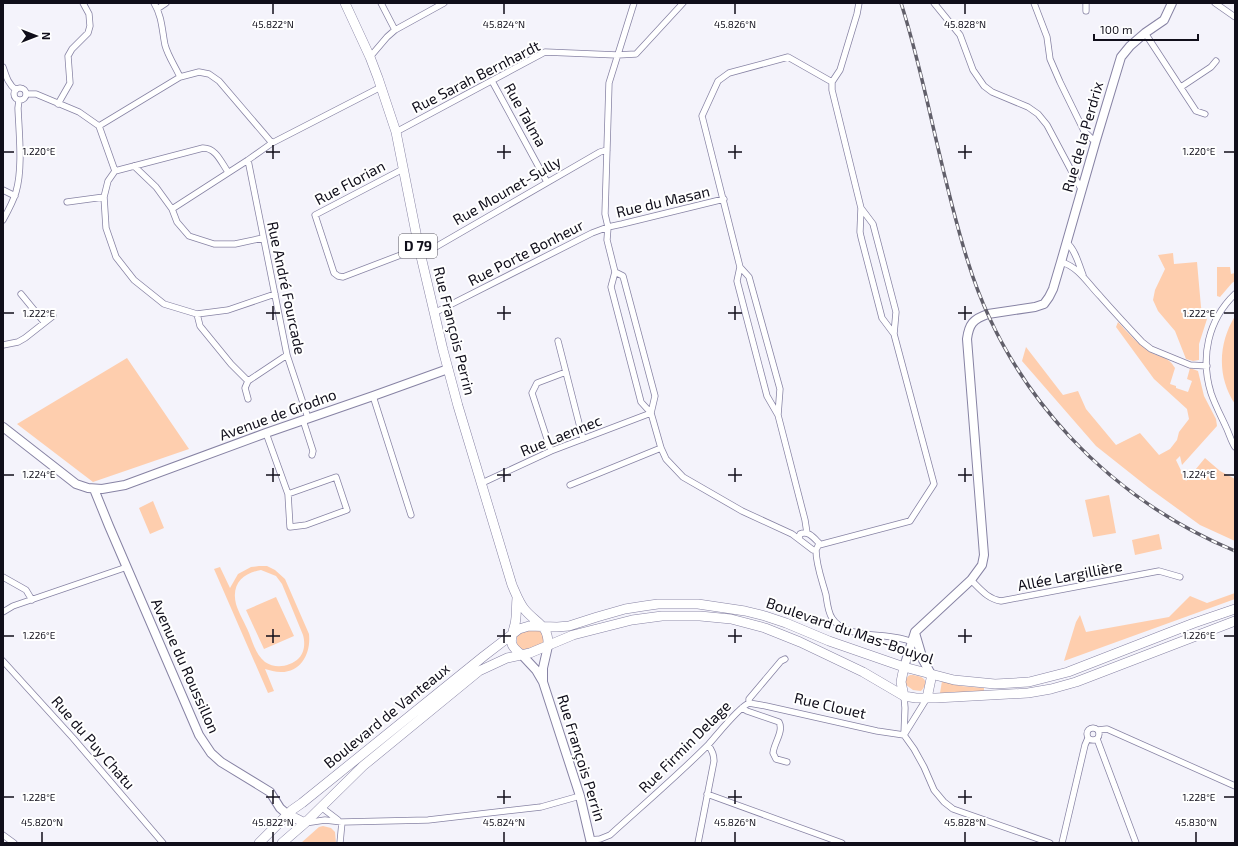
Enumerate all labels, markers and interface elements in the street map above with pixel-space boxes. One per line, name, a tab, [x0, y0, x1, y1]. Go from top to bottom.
north arrow	[16, 16, 56, 56]
scale bar	[1094, 16, 1198, 42]
text: 45.822°N	[252, 18, 294, 30]
text: 45.824°N	[483, 18, 525, 30]
text: 45.826°N	[714, 18, 756, 30]
text: 45.828°N	[944, 18, 986, 30]
text: 100 m	[1100, 22, 1132, 36]
text: N	[40, 32, 53, 40]
street label: Rue Sarah Bernhardt	[408, 36, 543, 116]
street label: Rue Talma	[501, 79, 551, 150]
street label: Rue de la Perdrix	[1058, 79, 1106, 194]
text: 1.220°E	[23, 145, 56, 157]
text: 1.220°E	[1183, 145, 1216, 157]
street label: Rue Mounet-Sully	[449, 152, 564, 228]
street label: Rue Florian	[311, 156, 388, 208]
street label: Rue du Masan	[614, 181, 711, 221]
street label: Rue Porte Bonheur	[465, 215, 586, 289]
street label: Rue André Fourcade	[264, 220, 310, 356]
road number: D 79	[399, 234, 437, 258]
street label: Rue François Perrin	[429, 265, 480, 397]
text: 1.222°E	[23, 307, 56, 319]
text: 1.222°E	[1183, 307, 1216, 319]
street label: Avenue de Grodno	[217, 385, 339, 444]
street label: Rue Laennec	[517, 411, 604, 460]
text: 1.224°E	[23, 468, 56, 480]
text: 1.224°E	[1183, 468, 1216, 480]
street label: Allée Largillière	[1016, 556, 1124, 594]
street label: Boulevard du Mas-Bouyol	[764, 593, 937, 667]
street label: Avenue du Roussillon	[148, 595, 224, 736]
text: 1.226°E	[23, 629, 56, 641]
text: 1.226°E	[1183, 629, 1216, 641]
street label: Boulevard de Vanteaux	[320, 659, 453, 771]
street label: Rue Clouet	[793, 688, 868, 722]
street label: Rue du Puy Chatu	[48, 692, 139, 793]
street label: Rue François Perrin	[553, 692, 610, 824]
street label: Rue Firmin Delage	[634, 696, 734, 796]
text: 1.228°E	[23, 791, 56, 803]
text: 1.228°E	[1183, 791, 1216, 803]
text: 45.820°N	[21, 816, 63, 828]
text: 45.822°N	[252, 816, 294, 828]
text: 45.824°N	[483, 816, 525, 828]
text: 45.826°N	[714, 816, 756, 828]
text: 45.828°N	[944, 816, 986, 828]
text: 45.830°N	[1175, 816, 1217, 828]

